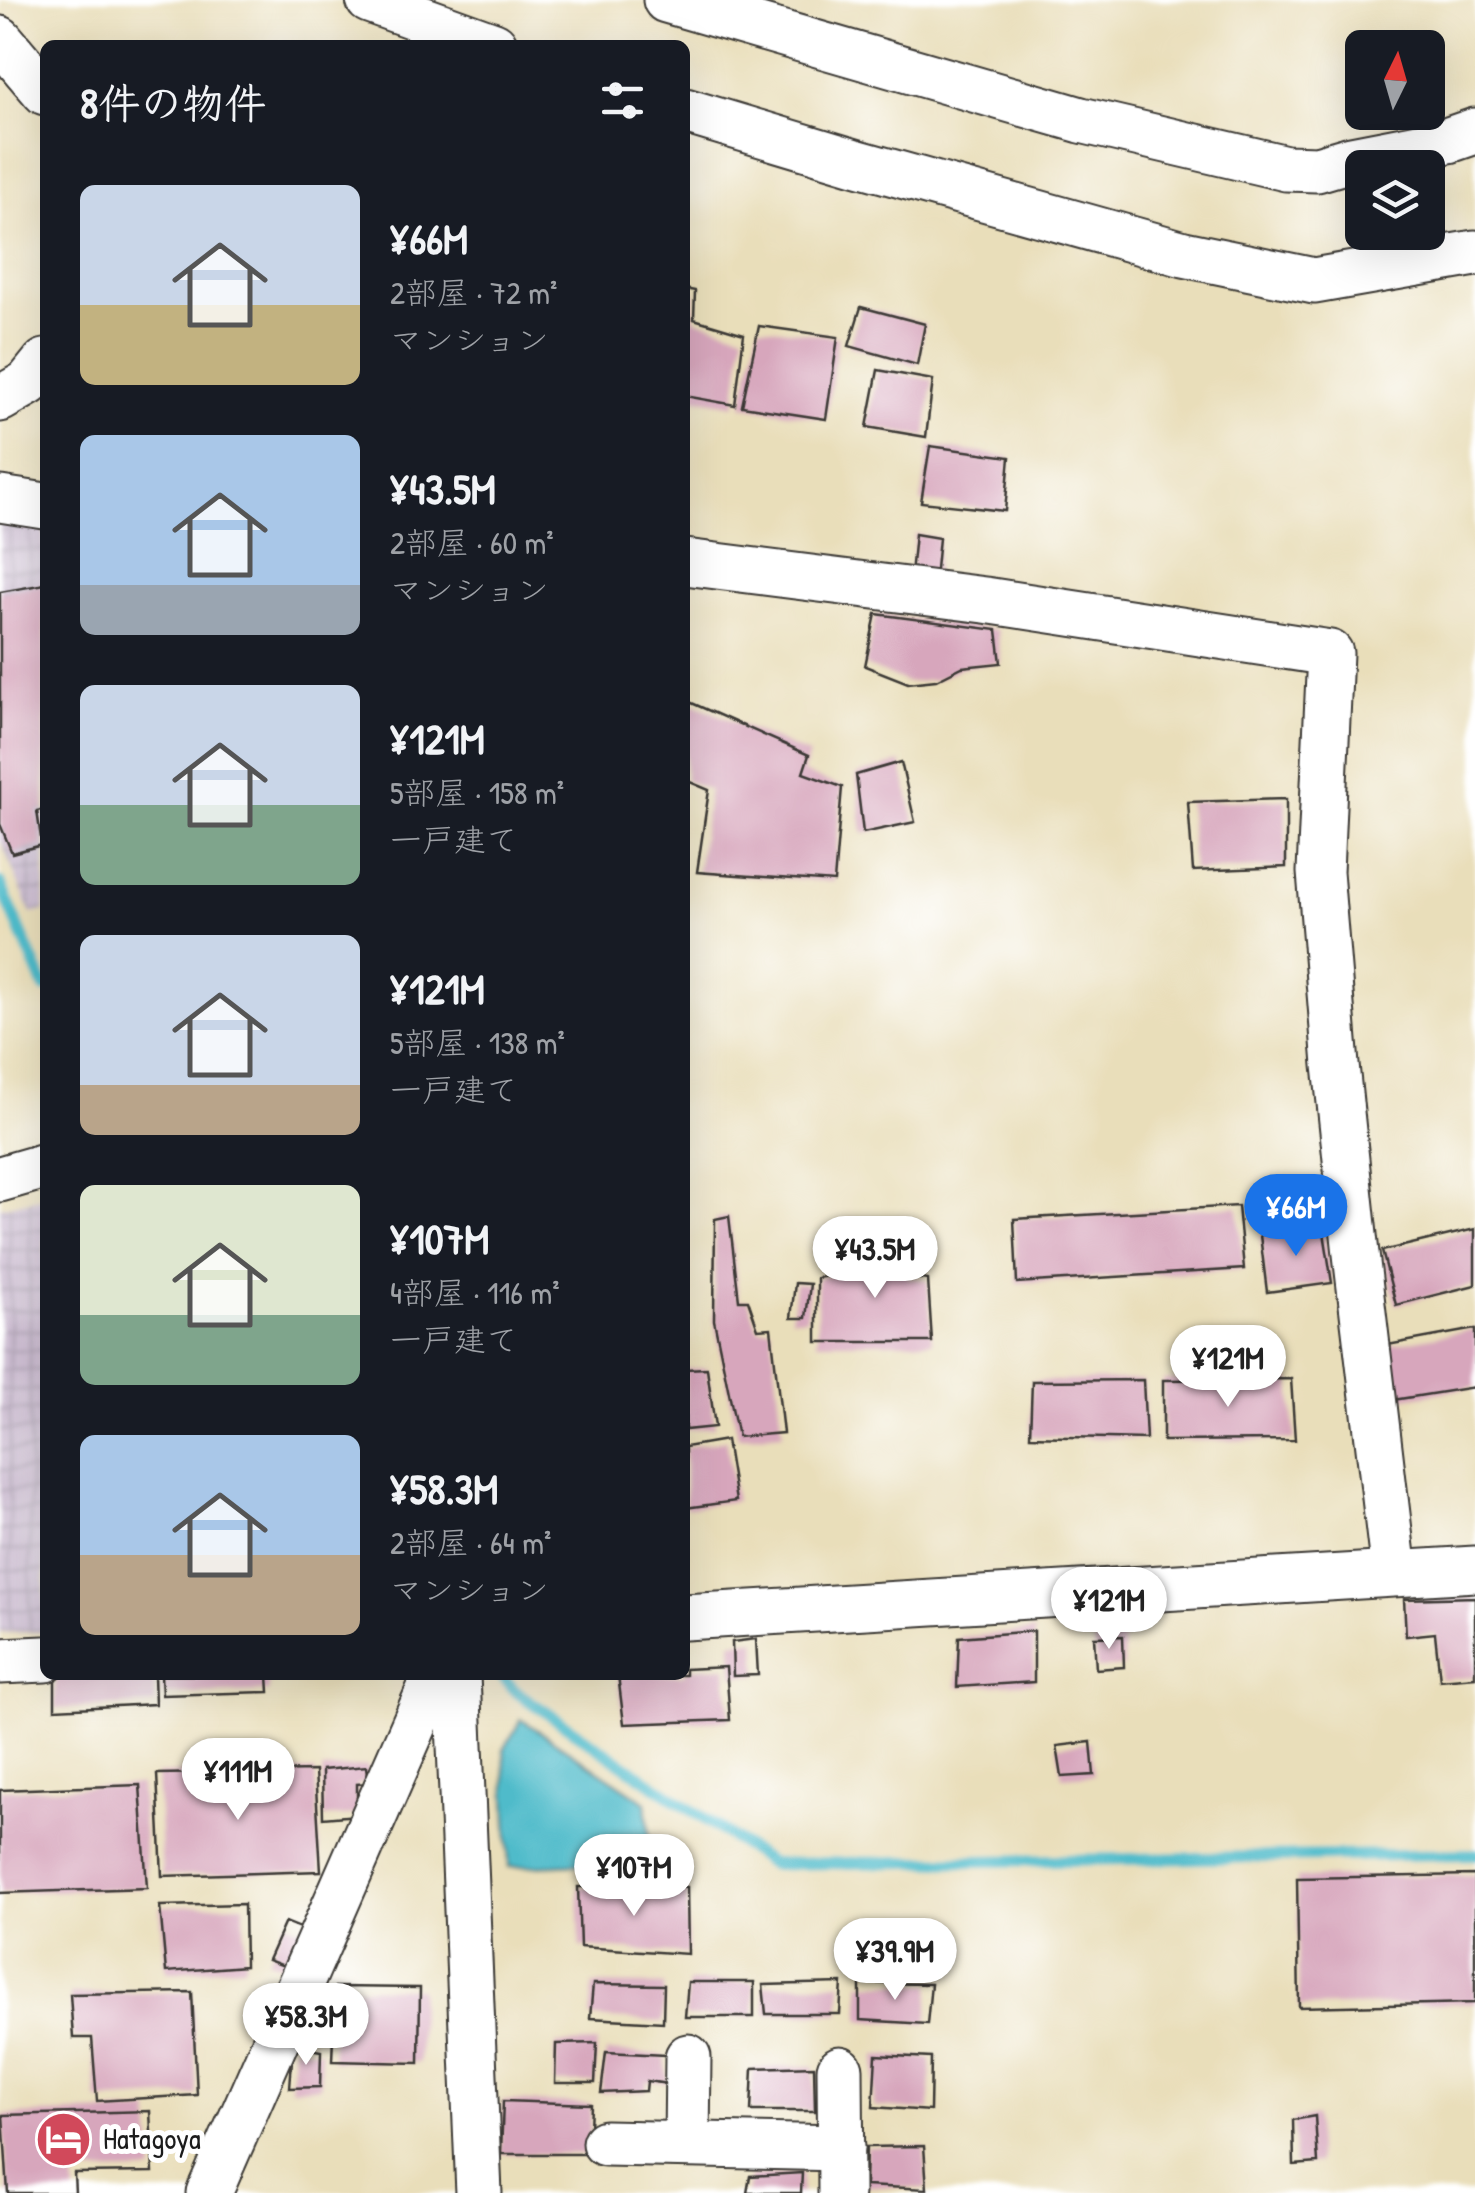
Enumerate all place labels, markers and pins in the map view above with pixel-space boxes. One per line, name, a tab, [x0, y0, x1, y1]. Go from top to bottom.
pin: ¥66M	[1237, 1174, 1355, 1259]
pin: ¥43.5M	[794, 1216, 956, 1301]
pin: ¥121M	[1158, 1325, 1298, 1410]
pin: ¥121M	[1039, 1567, 1179, 1652]
pin: ¥111M	[168, 1738, 308, 1823]
pin: ¥107M	[564, 1834, 704, 1919]
pin: ¥39.9M	[814, 1918, 976, 2003]
pin: ¥58.3M	[225, 1983, 387, 2068]
hotel icon: Hatagoya	[34, 2109, 94, 2169]
place label: Hatagoya	[103, 2118, 201, 2158]

